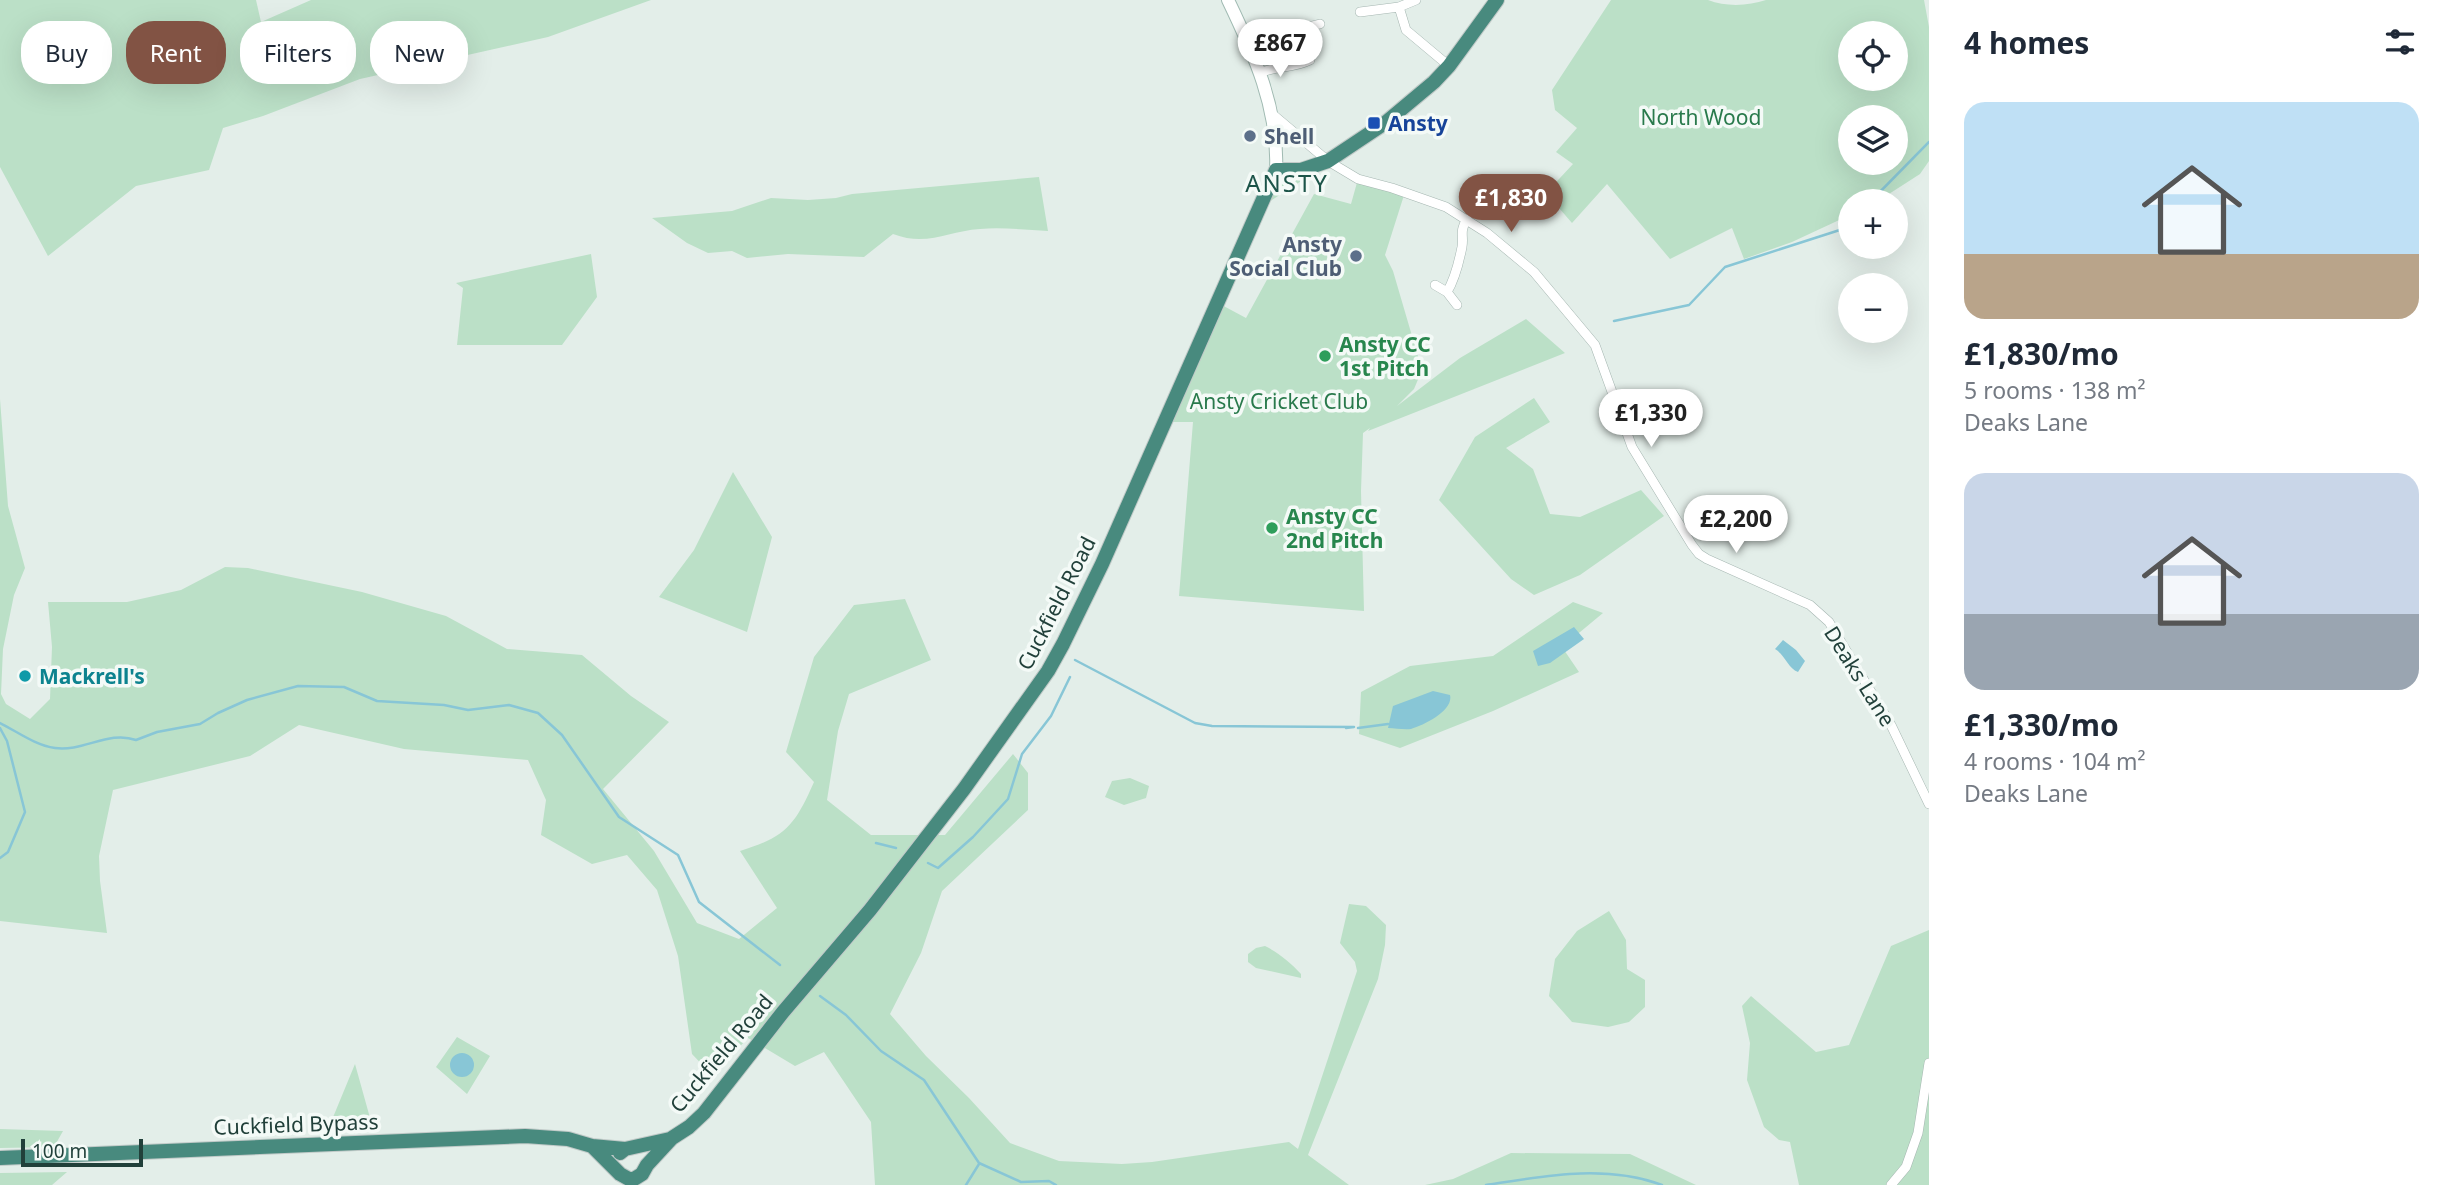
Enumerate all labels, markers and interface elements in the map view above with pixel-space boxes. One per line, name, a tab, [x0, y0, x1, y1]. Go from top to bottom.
pin: £867	[1239, 20, 1321, 79]
chip: Buy	[21, 21, 112, 84]
chip: Rent	[126, 21, 226, 84]
chip: Filters	[240, 21, 356, 84]
chip: New	[370, 21, 468, 84]
map controls	[1838, 21, 1908, 343]
button: locate	[1838, 21, 1908, 91]
text: 4 homes	[1964, 22, 2089, 63]
icon: filters	[2381, 23, 2419, 61]
text: £867	[1254, 26, 1306, 58]
park label: North Wood	[1641, 103, 1761, 131]
button: layers	[1838, 105, 1908, 175]
place label: Ansty	[1388, 109, 1448, 137]
marker: Ansty	[1366, 115, 1382, 131]
place label: Shell	[1264, 122, 1314, 150]
marker: Shell	[1242, 128, 1258, 144]
icon: home	[2129, 147, 2255, 273]
district label: ANSTY	[1245, 166, 1329, 199]
pin: £1,830	[1454, 174, 1568, 234]
text: £1,830	[1475, 181, 1547, 213]
button: +	[1838, 189, 1908, 259]
place label: Ansty Social Club	[1229, 230, 1342, 282]
marker: Ansty Social Club	[1348, 248, 1364, 264]
button: −	[1838, 273, 1908, 343]
place label: Ansty CC 1st Pitch	[1339, 330, 1431, 382]
text: £1,830/mo	[1964, 333, 2119, 374]
marker: Ansty CC 1st Pitch	[1317, 348, 1333, 364]
text: 5 rooms · 138 m²	[1964, 374, 2146, 406]
park label: Ansty Cricket Club	[1190, 387, 1368, 415]
pin: £1,330	[1594, 390, 1708, 449]
text: £1,330	[1615, 396, 1687, 428]
text: Deaks Lane	[1964, 406, 2088, 438]
pin: £2,200	[1679, 496, 1793, 555]
place label: Ansty CC 2nd Pitch	[1286, 502, 1383, 554]
text: £2,200	[1700, 502, 1772, 534]
icon: home	[2129, 518, 2255, 644]
marker: Ansty CC 2nd Pitch	[1264, 520, 1280, 536]
street label: Cuckfield Road	[1010, 531, 1102, 675]
street label: Deaks Lane	[1818, 621, 1902, 731]
place label: Mackrell's	[39, 662, 145, 690]
marker: Mackrell's	[17, 668, 33, 684]
text: £1,330/mo	[1964, 704, 2119, 745]
text: 4 rooms · 104 m²	[1964, 745, 2146, 777]
text: Deaks Lane	[1964, 777, 2088, 809]
street label: Cuckfield Road	[663, 988, 779, 1118]
street label: Cuckfield Bypass	[213, 1107, 379, 1141]
scale bar	[21, 1136, 144, 1168]
text: 100 m	[32, 1138, 87, 1164]

